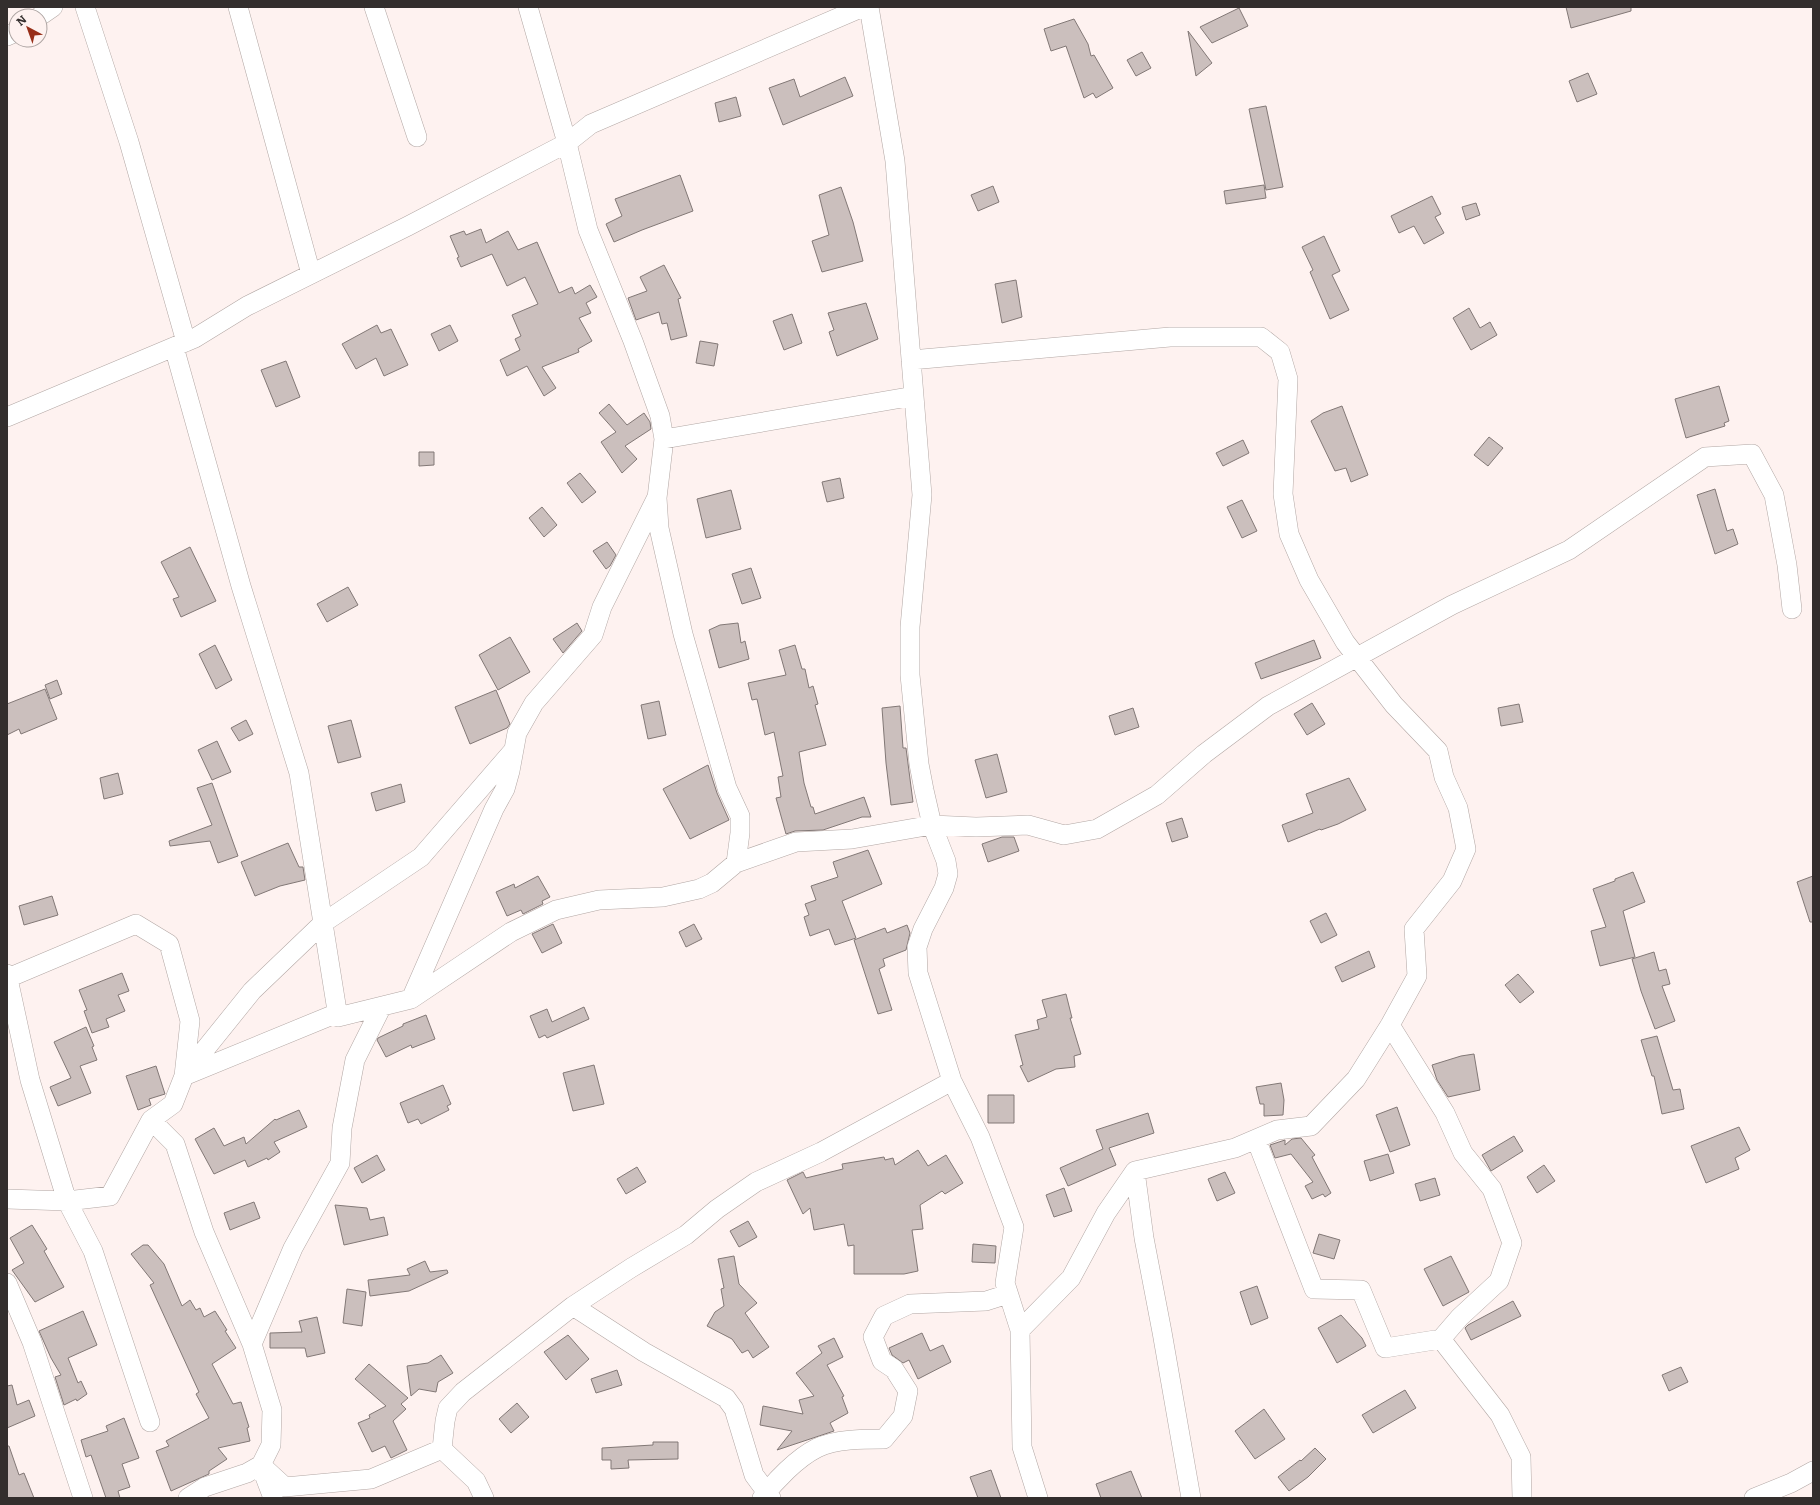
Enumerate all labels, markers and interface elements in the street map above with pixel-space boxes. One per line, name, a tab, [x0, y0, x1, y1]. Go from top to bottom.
north arrow	[8, 8, 48, 48]
text: N	[12, 11, 30, 29]

